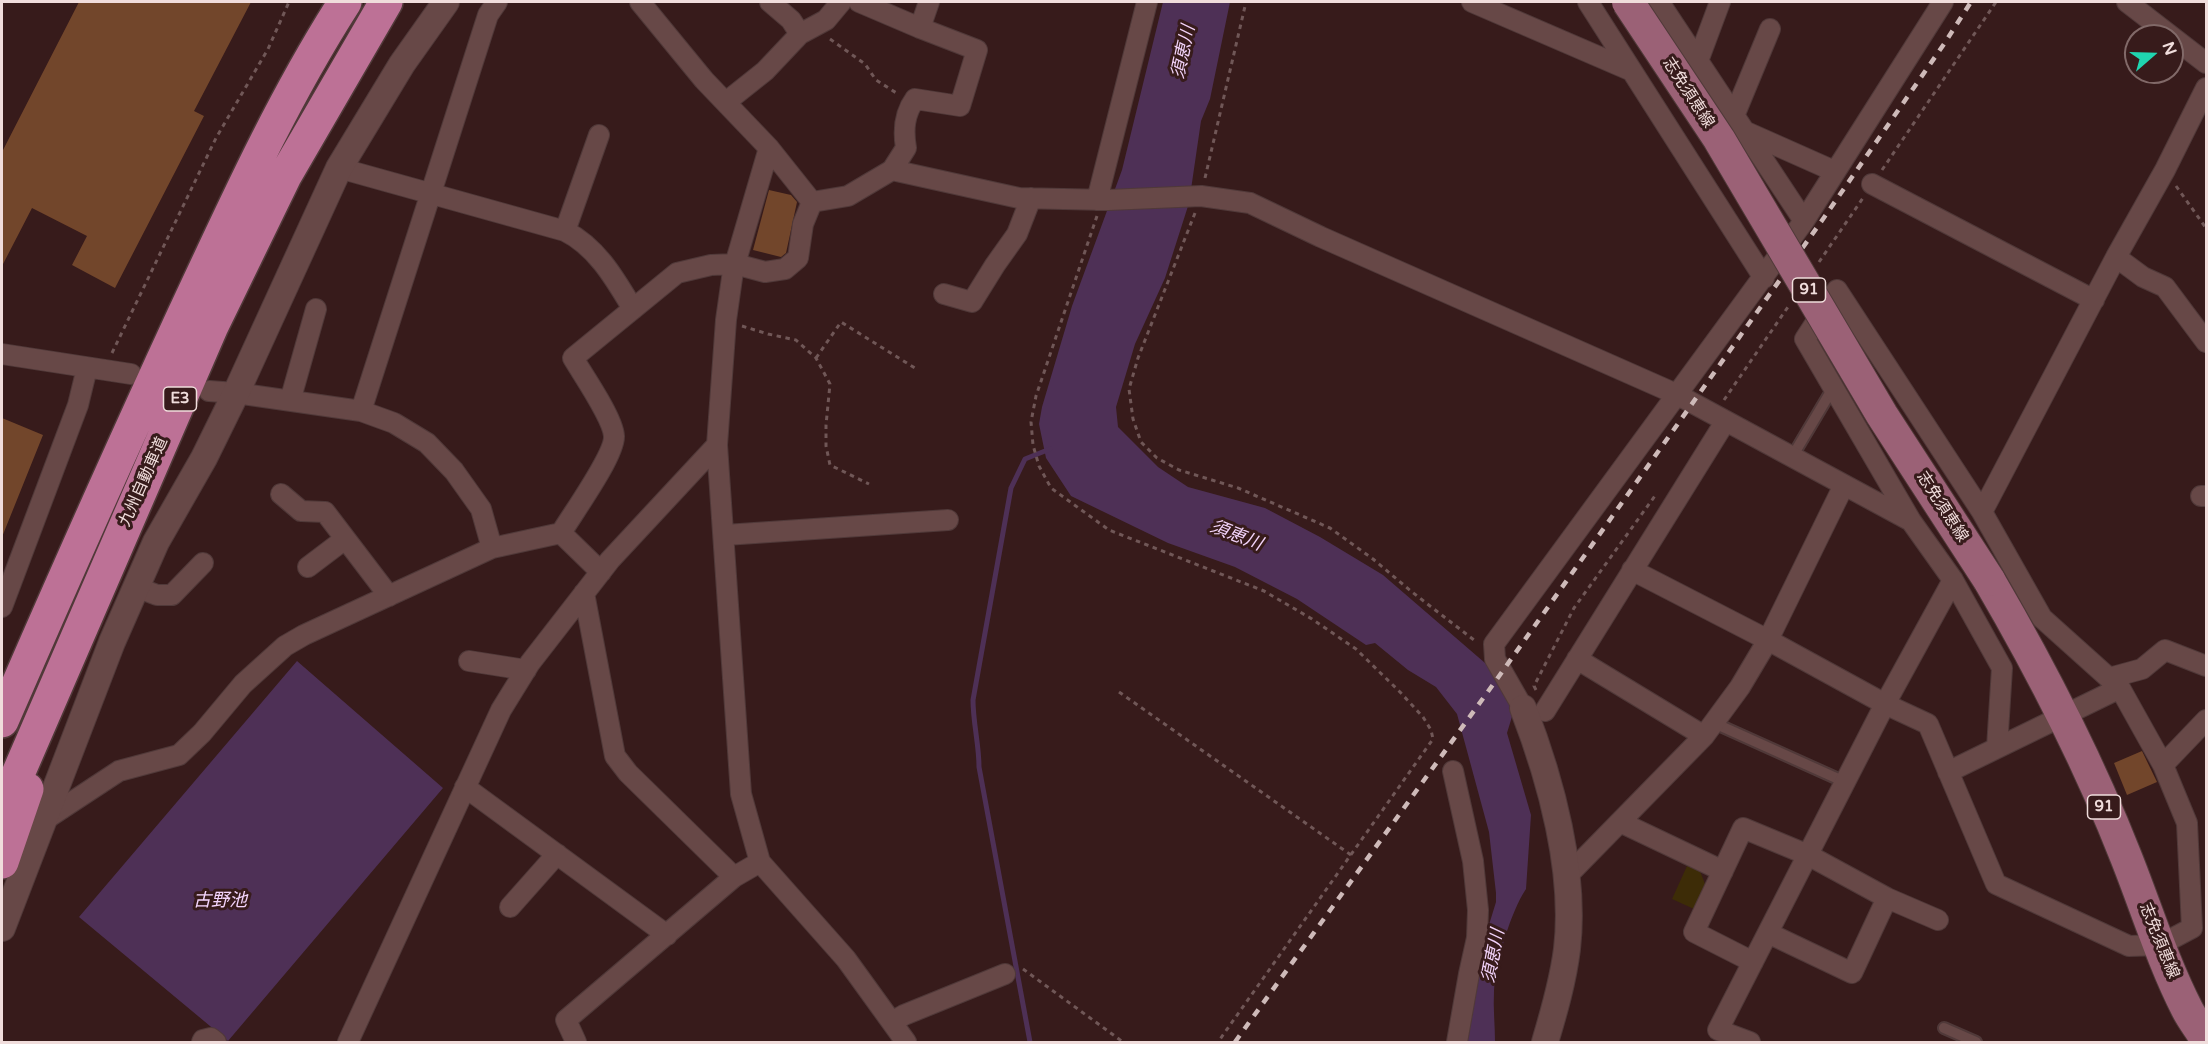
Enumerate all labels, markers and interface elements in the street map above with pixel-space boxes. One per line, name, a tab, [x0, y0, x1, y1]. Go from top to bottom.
water label: 須恵川	[1168, 23, 1200, 81]
north arrow	[2124, 24, 2184, 84]
text: N	[2157, 39, 2181, 58]
street label: 志免須恵線	[1658, 54, 1718, 132]
road number: 91	[1792, 278, 1826, 302]
road number: E3	[164, 387, 196, 411]
street label: 九州自動車道	[116, 434, 172, 530]
street label: 志免須恵線	[1912, 468, 1972, 546]
water label: 須恵川	[1207, 516, 1265, 556]
road number: 91	[2088, 795, 2120, 819]
water label: 古野池	[193, 890, 247, 912]
street label: 志免須恵線	[2135, 900, 2183, 982]
water label: 須恵川	[1478, 927, 1510, 985]

